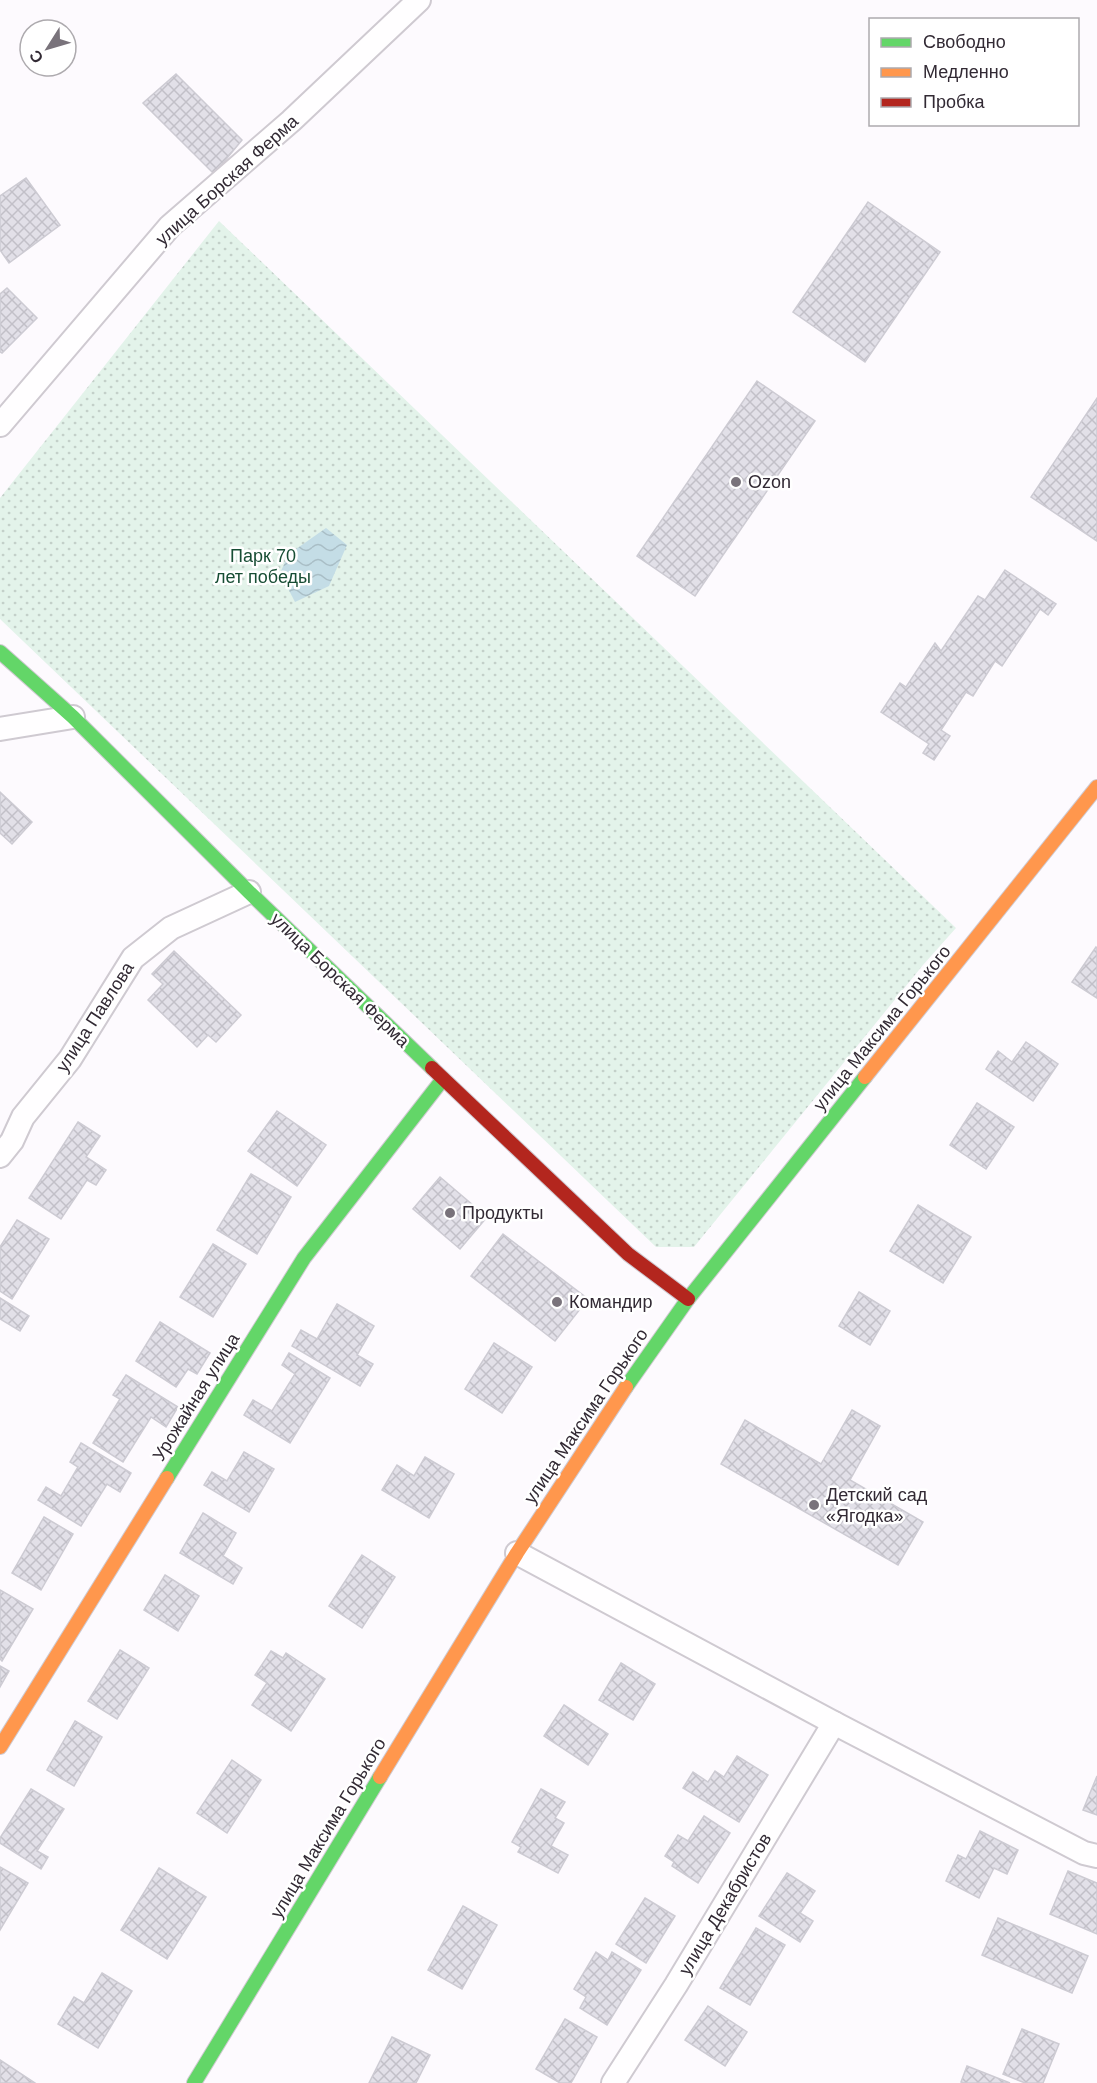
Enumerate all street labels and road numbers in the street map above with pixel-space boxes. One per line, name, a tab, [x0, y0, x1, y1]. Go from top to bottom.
street label: улица Борская Ферма	[152, 110, 303, 249]
street label: улица Борская Ферма	[267, 909, 414, 1052]
street label: улица Максима Горького	[809, 941, 955, 1115]
street label: улица Павлова	[52, 958, 138, 1076]
street label: улица Максима Горького	[520, 1325, 652, 1507]
street label: Урожайная улица	[149, 1329, 244, 1465]
street label: улица Максима Горького	[266, 1734, 390, 1922]
street label: улица Декабристов	[675, 1829, 775, 1979]

